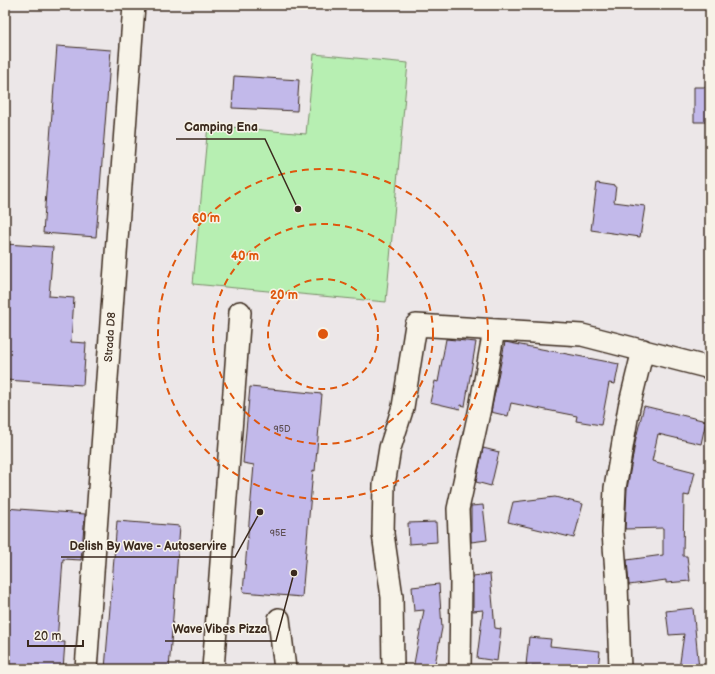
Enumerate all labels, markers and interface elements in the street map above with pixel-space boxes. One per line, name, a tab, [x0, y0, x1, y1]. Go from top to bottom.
callout: Camping Ena	[176, 115, 265, 139]
text: Camping Ena	[184, 120, 258, 135]
text: 60 m	[192, 211, 220, 226]
text: 40 m	[231, 249, 259, 264]
text: 20 m	[270, 288, 298, 303]
street label: Strada D8	[102, 312, 118, 362]
centre of rings	[316, 327, 330, 341]
house number: 95D	[274, 424, 291, 435]
house number: 95E	[270, 528, 286, 539]
callout: Delish By Wave - Autoservire	[61, 533, 235, 557]
text: Delish By Wave - Autoservire	[69, 539, 227, 554]
callout: Wave Vibes Pizza	[165, 617, 276, 641]
scale bar	[28, 622, 83, 648]
text: Wave Vibes Pizza	[173, 622, 267, 637]
text: 20 m	[34, 629, 61, 644]

